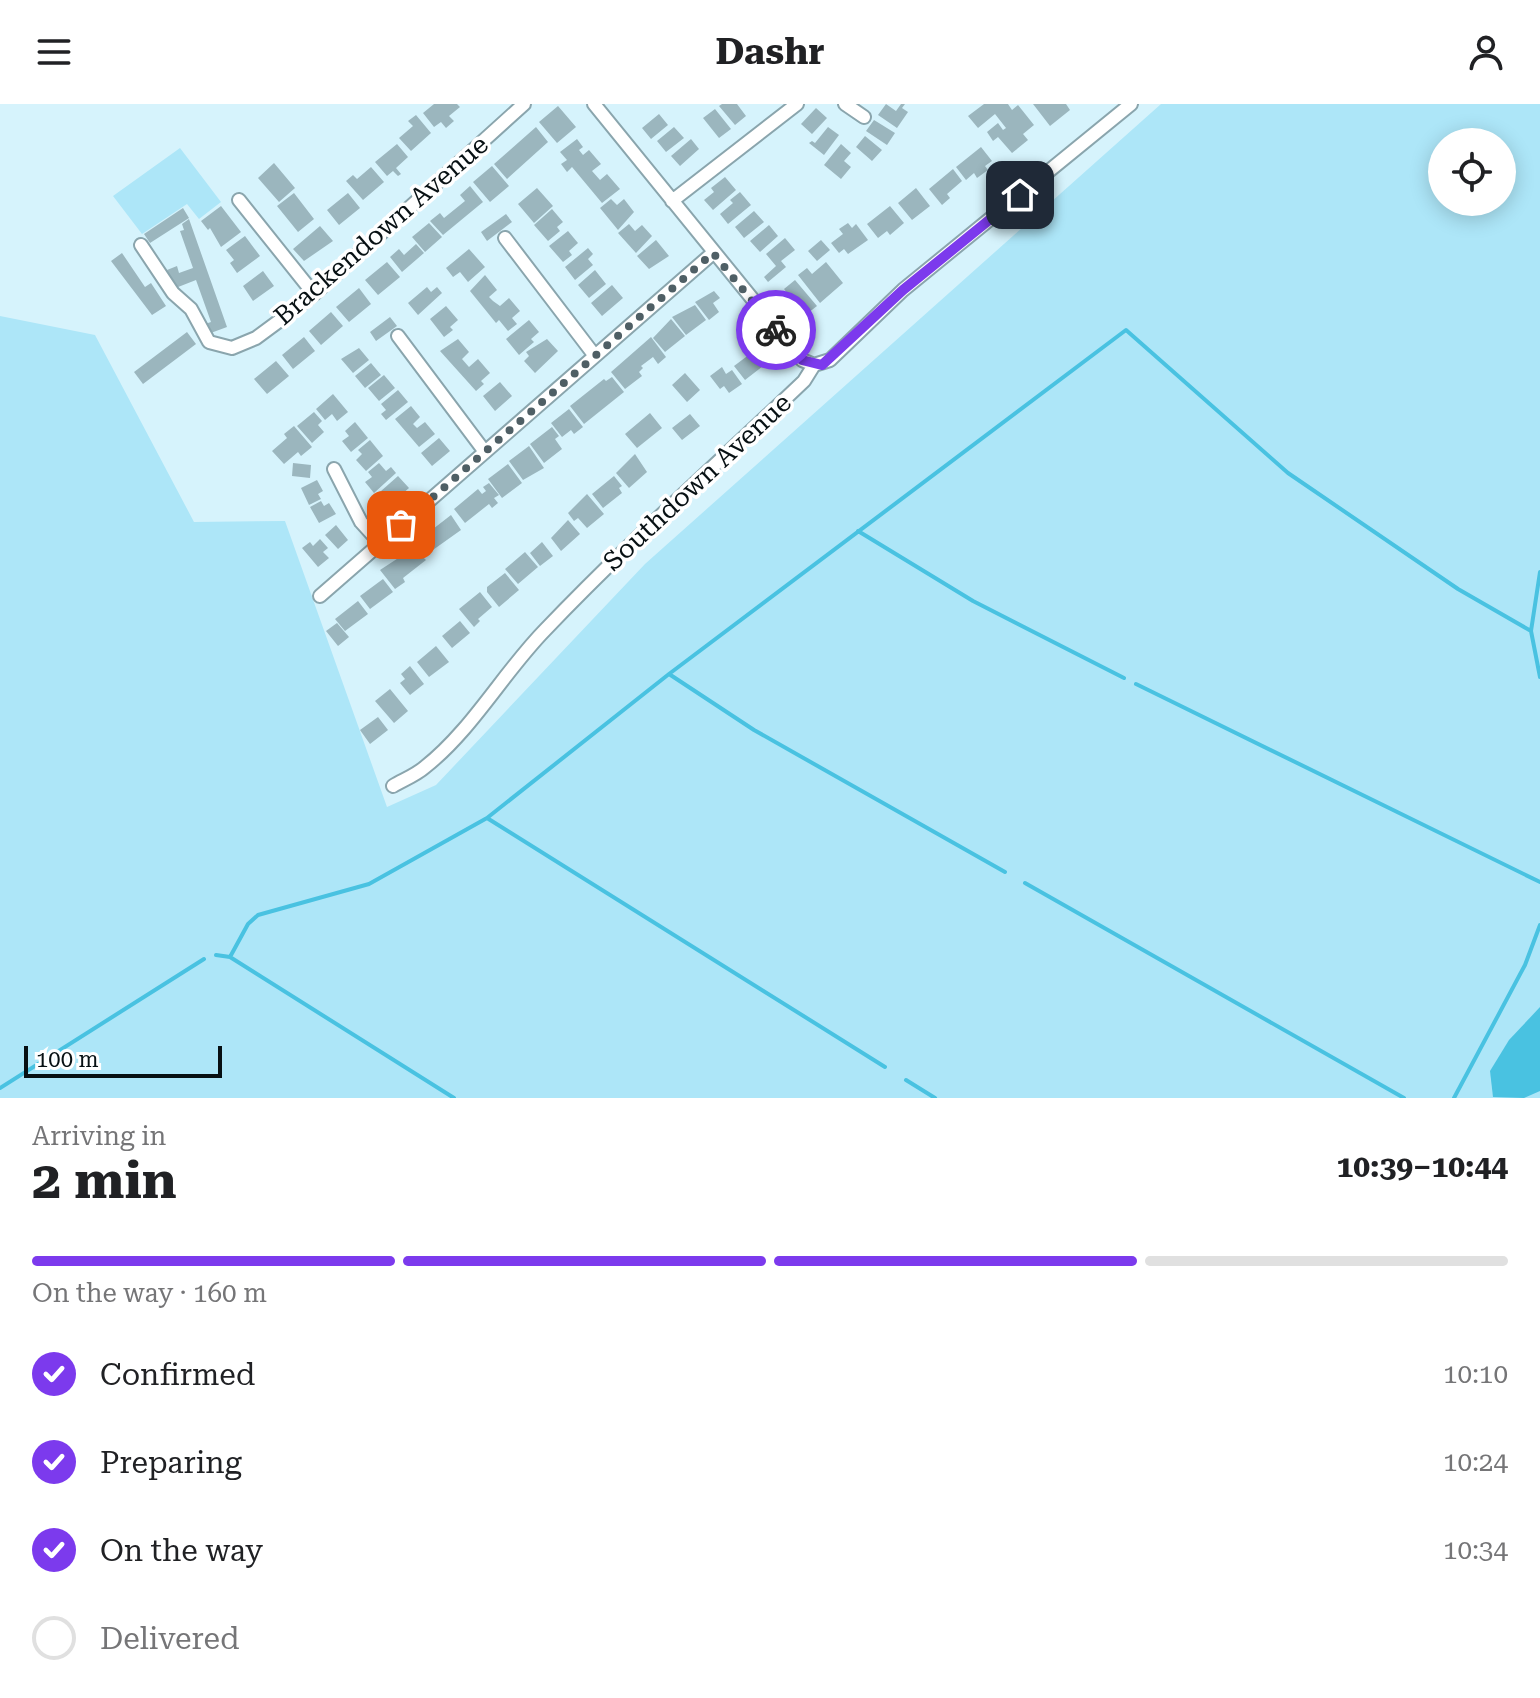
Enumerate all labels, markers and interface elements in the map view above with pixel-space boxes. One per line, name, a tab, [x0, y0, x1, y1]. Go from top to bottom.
icon: menu	[32, 30, 76, 74]
icon: person	[1464, 30, 1508, 74]
text: Dashr	[715, 31, 825, 73]
map controls	[1428, 128, 1516, 216]
button: locate	[1428, 128, 1516, 216]
street label: Brackendown Avenue	[268, 129, 494, 331]
pin	[986, 161, 1054, 229]
icon: home	[998, 173, 1042, 217]
courier	[736, 290, 816, 370]
icon: bike	[754, 308, 798, 352]
street label: Southdown Avenue	[597, 387, 797, 577]
pin	[367, 491, 435, 559]
icon: bag	[379, 503, 423, 547]
scale bar	[24, 1042, 222, 1078]
text: 100 m	[36, 1047, 99, 1072]
text: Arriving in	[32, 1121, 166, 1151]
text: 10:39–10:44	[1336, 1149, 1508, 1184]
text: 2 min	[32, 1150, 177, 1211]
text: On the way · 160 m	[32, 1278, 267, 1308]
icon: check	[32, 1352, 76, 1396]
text: Confirmed	[100, 1357, 255, 1392]
text: 10:10	[1443, 1359, 1508, 1389]
icon: check	[32, 1440, 76, 1484]
text: Preparing	[100, 1445, 242, 1480]
text: 10:24	[1443, 1447, 1508, 1477]
icon: check	[32, 1528, 76, 1572]
text: On the way	[100, 1533, 263, 1568]
text: 10:34	[1443, 1535, 1508, 1565]
text: Delivered	[100, 1621, 239, 1656]

